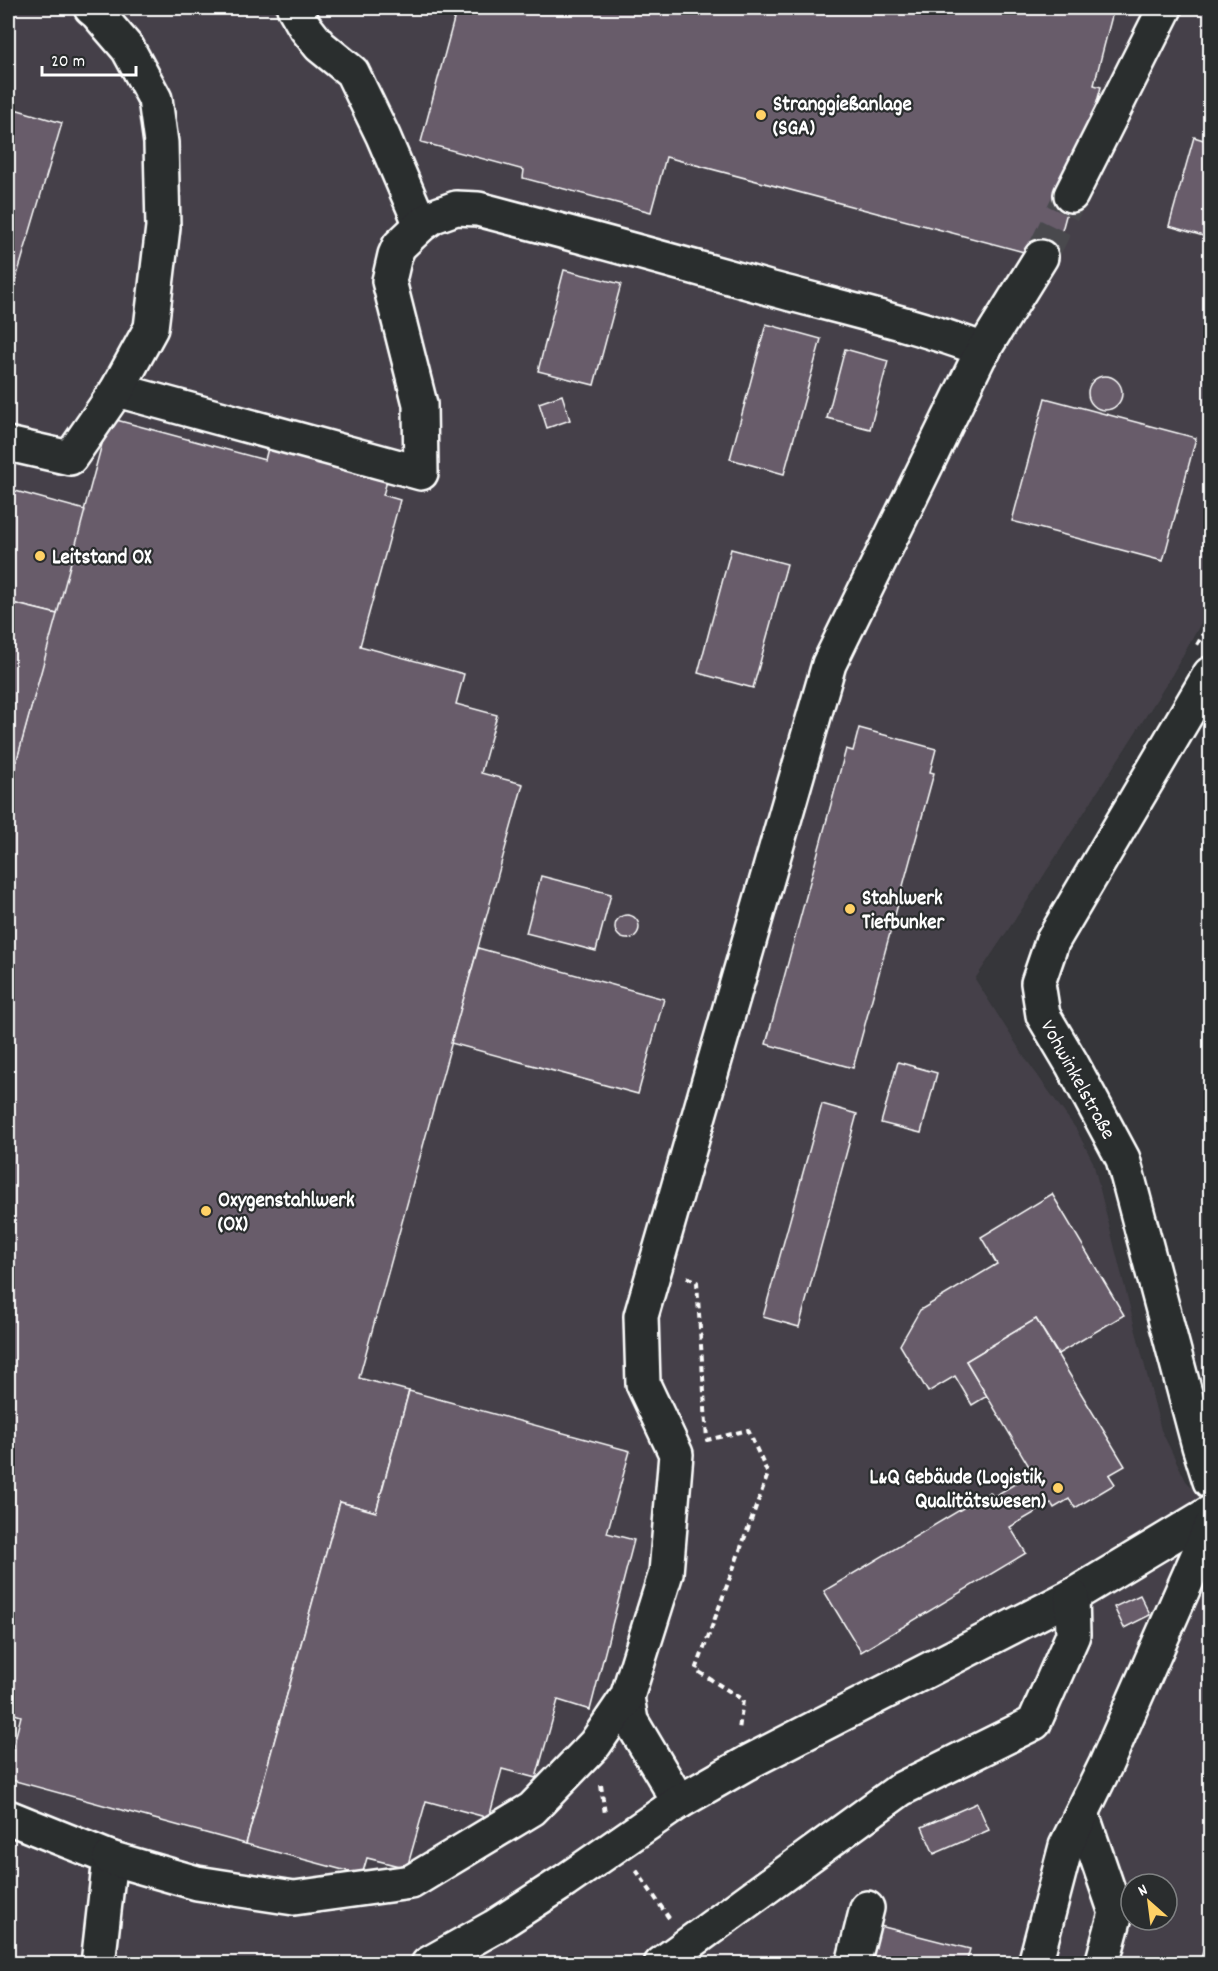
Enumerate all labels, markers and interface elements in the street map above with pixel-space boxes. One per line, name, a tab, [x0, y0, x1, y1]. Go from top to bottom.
scale bar	[42, 39, 136, 77]
text: 20 m	[51, 50, 85, 75]
place label: Stranggießanlage (SGA)	[773, 91, 912, 145]
marker: Stranggießanlage (SGA)	[754, 108, 768, 122]
place label: Leitstand OX	[52, 544, 152, 574]
marker: Leitstand OX	[33, 549, 47, 563]
place label: Stahlwerk Tiefbunker	[862, 885, 946, 939]
marker: Stahlwerk Tiefbunker	[843, 902, 857, 916]
street label: Vohwinkelstraße	[1031, 1015, 1122, 1146]
place label: Oxygenstahlwerk (OX)	[218, 1187, 355, 1241]
marker: Oxygenstahlwerk (OX)	[199, 1204, 213, 1218]
place label: L&Q Gebäude (Logistik, Qualitätswesen)	[870, 1464, 1046, 1518]
marker: L&Q Gebäude (Logistik, Qualitätswesen)	[1051, 1481, 1065, 1495]
north arrow	[1119, 1872, 1179, 1932]
text: N	[1134, 1879, 1152, 1903]

